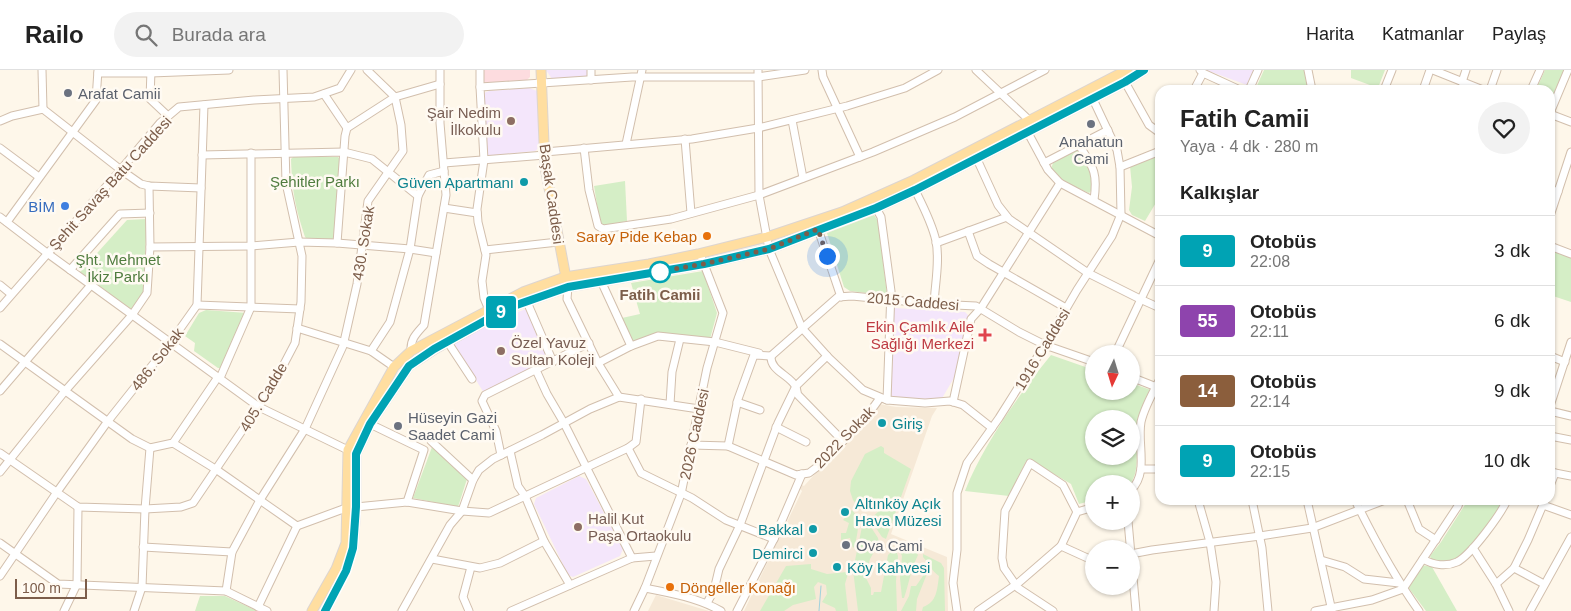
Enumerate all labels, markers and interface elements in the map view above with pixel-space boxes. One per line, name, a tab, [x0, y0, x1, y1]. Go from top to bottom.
search box	[114, 12, 464, 57]
text: Railo	[25, 21, 84, 48]
icon: search	[132, 21, 160, 49]
text: Burada ara	[172, 24, 266, 45]
text: Harita	[1306, 24, 1354, 44]
text: Katmanlar	[1382, 24, 1464, 44]
text: Paylaş	[1492, 24, 1546, 44]
place label: Arafat Camii	[78, 85, 161, 102]
marker: Arafat Camii	[62, 87, 74, 99]
button: heart	[1478, 102, 1530, 154]
place label: Şair Nedim İlkokulu	[427, 104, 501, 138]
text: Fatih Camii	[1180, 105, 1309, 132]
street label: Şehit Savaş Batu Caddesi	[45, 113, 175, 253]
marker: Şair Nedim İlkokulu	[505, 115, 517, 127]
marker: Anahatun Cami	[1085, 118, 1097, 130]
place label: Anahatun Cami	[1059, 133, 1123, 167]
text: Yaya · 4 dk · 280 m	[1180, 138, 1318, 155]
street label: Başak Caddesi	[537, 143, 567, 245]
park label: Şehitler Parkı	[270, 173, 360, 190]
place label: Güven Apartmanı	[397, 174, 514, 191]
marker: Güven Apartmanı	[518, 176, 530, 188]
text: Kalkışlar	[1180, 182, 1259, 203]
place label: BİM	[28, 198, 55, 215]
marker: BİM	[59, 200, 71, 212]
street label: 430. Sokak	[349, 204, 377, 281]
place label: Saray Pide Kebap	[576, 228, 697, 245]
marker: Saray Pide Kebap	[701, 230, 713, 242]
text: Otobüs	[1250, 231, 1317, 252]
text: 3 dk	[1494, 240, 1530, 261]
text: 9	[1202, 241, 1213, 261]
your location	[815, 244, 840, 269]
park label: Şht. Mehmet İkiz Parkı	[75, 251, 161, 285]
text: 22:08	[1250, 253, 1290, 270]
marker: Fatih Camii	[649, 261, 671, 283]
place label: Fatih Camii	[620, 286, 700, 303]
street label: 2015 Caddesi	[866, 288, 960, 314]
line badge: 9	[485, 296, 517, 328]
text: Otobüs	[1250, 301, 1317, 322]
text: 9	[496, 302, 506, 322]
street label: 1916 Caddesi	[1011, 305, 1073, 393]
text: 6 dk	[1494, 310, 1530, 331]
text: 55	[1197, 311, 1218, 331]
place label: Ekin Çamlık Aile Sağlığı Merkezi	[866, 318, 974, 352]
text: 22:11	[1250, 323, 1289, 340]
street label: 486. Sokak	[127, 324, 187, 394]
marker: Ekin Çamlık Aile Sağlığı Merkezi	[978, 328, 992, 342]
place label: Özel Yavuz Sultan Koleji	[511, 334, 594, 368]
marker: Özel Yavuz Sultan Koleji	[495, 345, 507, 357]
north arrow	[1085, 345, 1140, 400]
map controls	[1085, 345, 1140, 595]
street label: 405. Cadde	[236, 359, 290, 435]
text: Otobüs	[1250, 371, 1317, 392]
text: 9 dk	[1494, 380, 1530, 401]
text: 14	[1197, 381, 1218, 401]
street label: 2026 Caddesi	[676, 387, 712, 481]
text: 22:14	[1250, 393, 1290, 410]
street label: 2022 Sokak	[810, 402, 878, 471]
place label: Hüseyin Gazi Saadet Cami	[408, 409, 497, 443]
button: layers	[1085, 410, 1140, 465]
place label: Giriş	[892, 415, 923, 432]
marker: Giriş	[876, 417, 888, 429]
marker: Hüseyin Gazi Saadet Cami	[392, 420, 404, 432]
text: Otobüs	[1250, 441, 1317, 462]
text: 10 dk	[1484, 450, 1530, 471]
text: 9	[1202, 451, 1213, 471]
text: 22:15	[1250, 463, 1290, 480]
button: +	[1085, 475, 1140, 530]
place label: Altınköy Açık Hava Müzesi	[855, 495, 942, 529]
marker: Altınköy Açık Hava Müzesi	[839, 506, 851, 518]
place label: Halil Kut Paşa Ortaokulu	[588, 510, 691, 544]
marker: Halil Kut Paşa Ortaokulu	[572, 521, 584, 533]
place label: Bakkal	[758, 521, 803, 538]
marker: Bakkal	[807, 523, 819, 535]
place label: Ova Cami	[856, 537, 923, 554]
marker: Ova Cami	[840, 539, 852, 551]
button: −	[1085, 540, 1140, 595]
place label: Demirci	[752, 545, 803, 562]
marker: Demirci	[807, 547, 819, 559]
place label: Köy Kahvesi	[847, 559, 930, 576]
marker: Köy Kahvesi	[831, 561, 843, 573]
scale bar	[15, 576, 88, 599]
place label: Döngeller Konağı	[680, 579, 796, 596]
text: 100 m	[22, 580, 61, 596]
marker: Döngeller Konağı	[664, 581, 676, 593]

